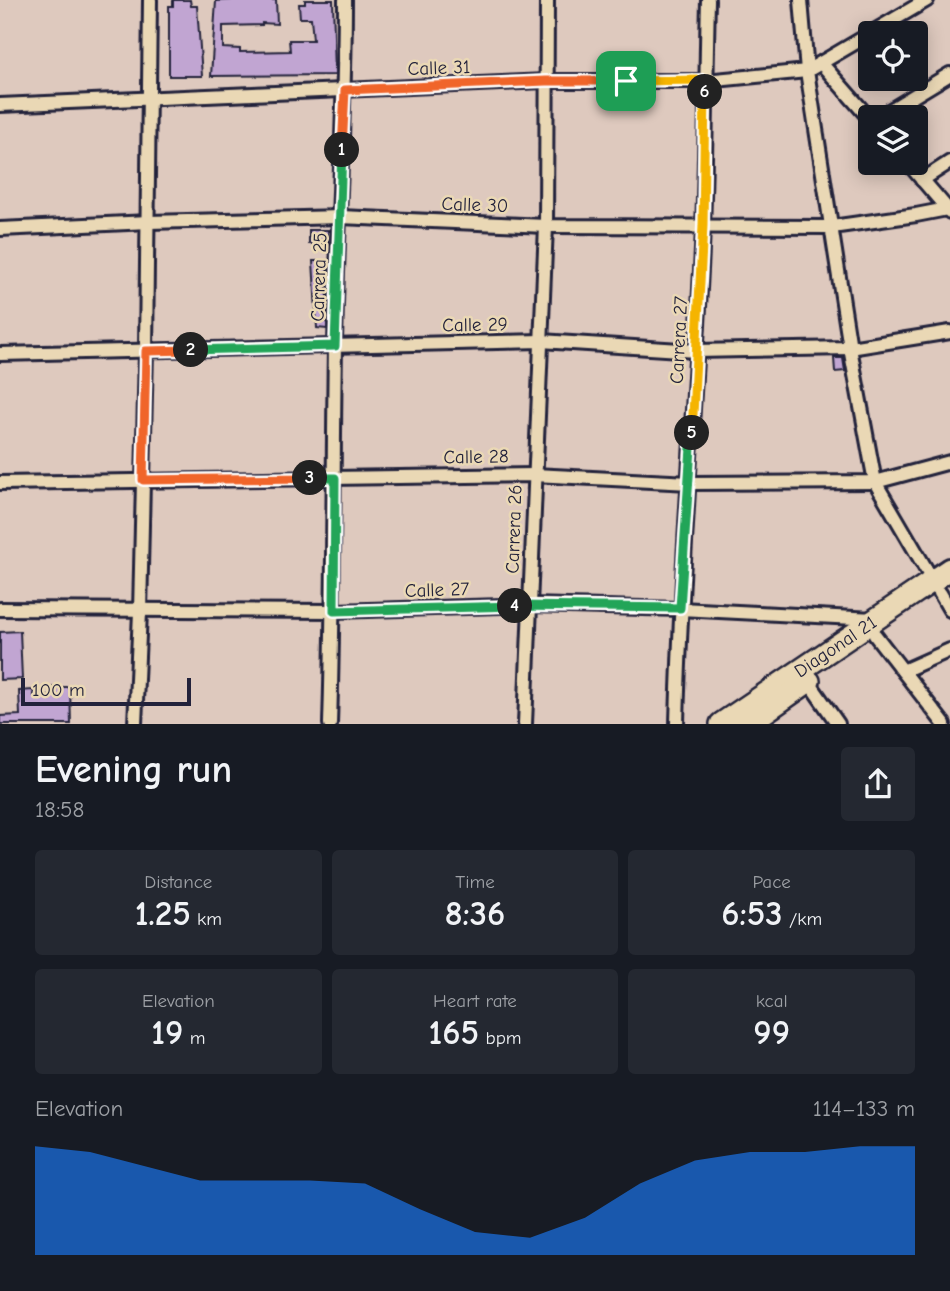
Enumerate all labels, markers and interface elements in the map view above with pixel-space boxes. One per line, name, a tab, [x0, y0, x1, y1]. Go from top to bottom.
map controls	[858, 21, 928, 175]
button: locate	[858, 21, 928, 91]
pin	[596, 51, 656, 111]
street label: Calle 31	[407, 56, 471, 80]
icon: arrive	[607, 62, 645, 100]
pin: 6	[688, 74, 722, 110]
text: 6	[700, 80, 709, 102]
button: layers	[858, 105, 928, 175]
pin: 1	[324, 132, 360, 168]
text: 1	[338, 138, 345, 160]
street label: Calle 30	[441, 193, 509, 217]
street label: Carrera 25	[306, 232, 332, 322]
street label: Carrera 27	[666, 296, 692, 385]
street label: Calle 29	[442, 313, 508, 337]
pin: 2	[174, 332, 208, 368]
text: 2	[186, 338, 195, 360]
pin: 5	[674, 416, 710, 450]
text: 5	[686, 421, 697, 443]
street label: Calle 28	[443, 445, 509, 469]
pin: 3	[292, 461, 328, 496]
text: 3	[305, 466, 314, 488]
street label: Carrera 26	[501, 484, 527, 574]
street label: Calle 27	[404, 578, 470, 602]
pin: 4	[498, 588, 532, 624]
text: 4	[510, 594, 519, 616]
street label: Diagonal 21	[790, 611, 881, 682]
scale bar	[21, 675, 191, 707]
text: 100 m	[32, 679, 85, 701]
button: share	[841, 747, 915, 821]
text: Evening run	[35, 748, 232, 792]
text: 18:58	[35, 796, 84, 823]
text: Distance	[144, 871, 212, 893]
text: Time	[455, 871, 495, 893]
text: Pace	[752, 871, 791, 893]
text: 1.25	[135, 893, 191, 934]
text: 8:36	[445, 893, 505, 934]
text: 6:53	[721, 893, 783, 934]
text: km	[191, 908, 222, 930]
text: /km	[783, 908, 822, 930]
text: Elevation	[142, 990, 215, 1012]
text: Heart rate	[433, 990, 517, 1012]
text: kcal	[756, 990, 788, 1012]
text: 19	[151, 1012, 183, 1053]
text: 165	[429, 1012, 479, 1053]
text: 99	[753, 1012, 790, 1053]
text: m	[183, 1027, 205, 1049]
text: bpm	[479, 1027, 521, 1049]
text: Elevation	[35, 1095, 123, 1122]
text: 114–133 m	[813, 1095, 915, 1122]

